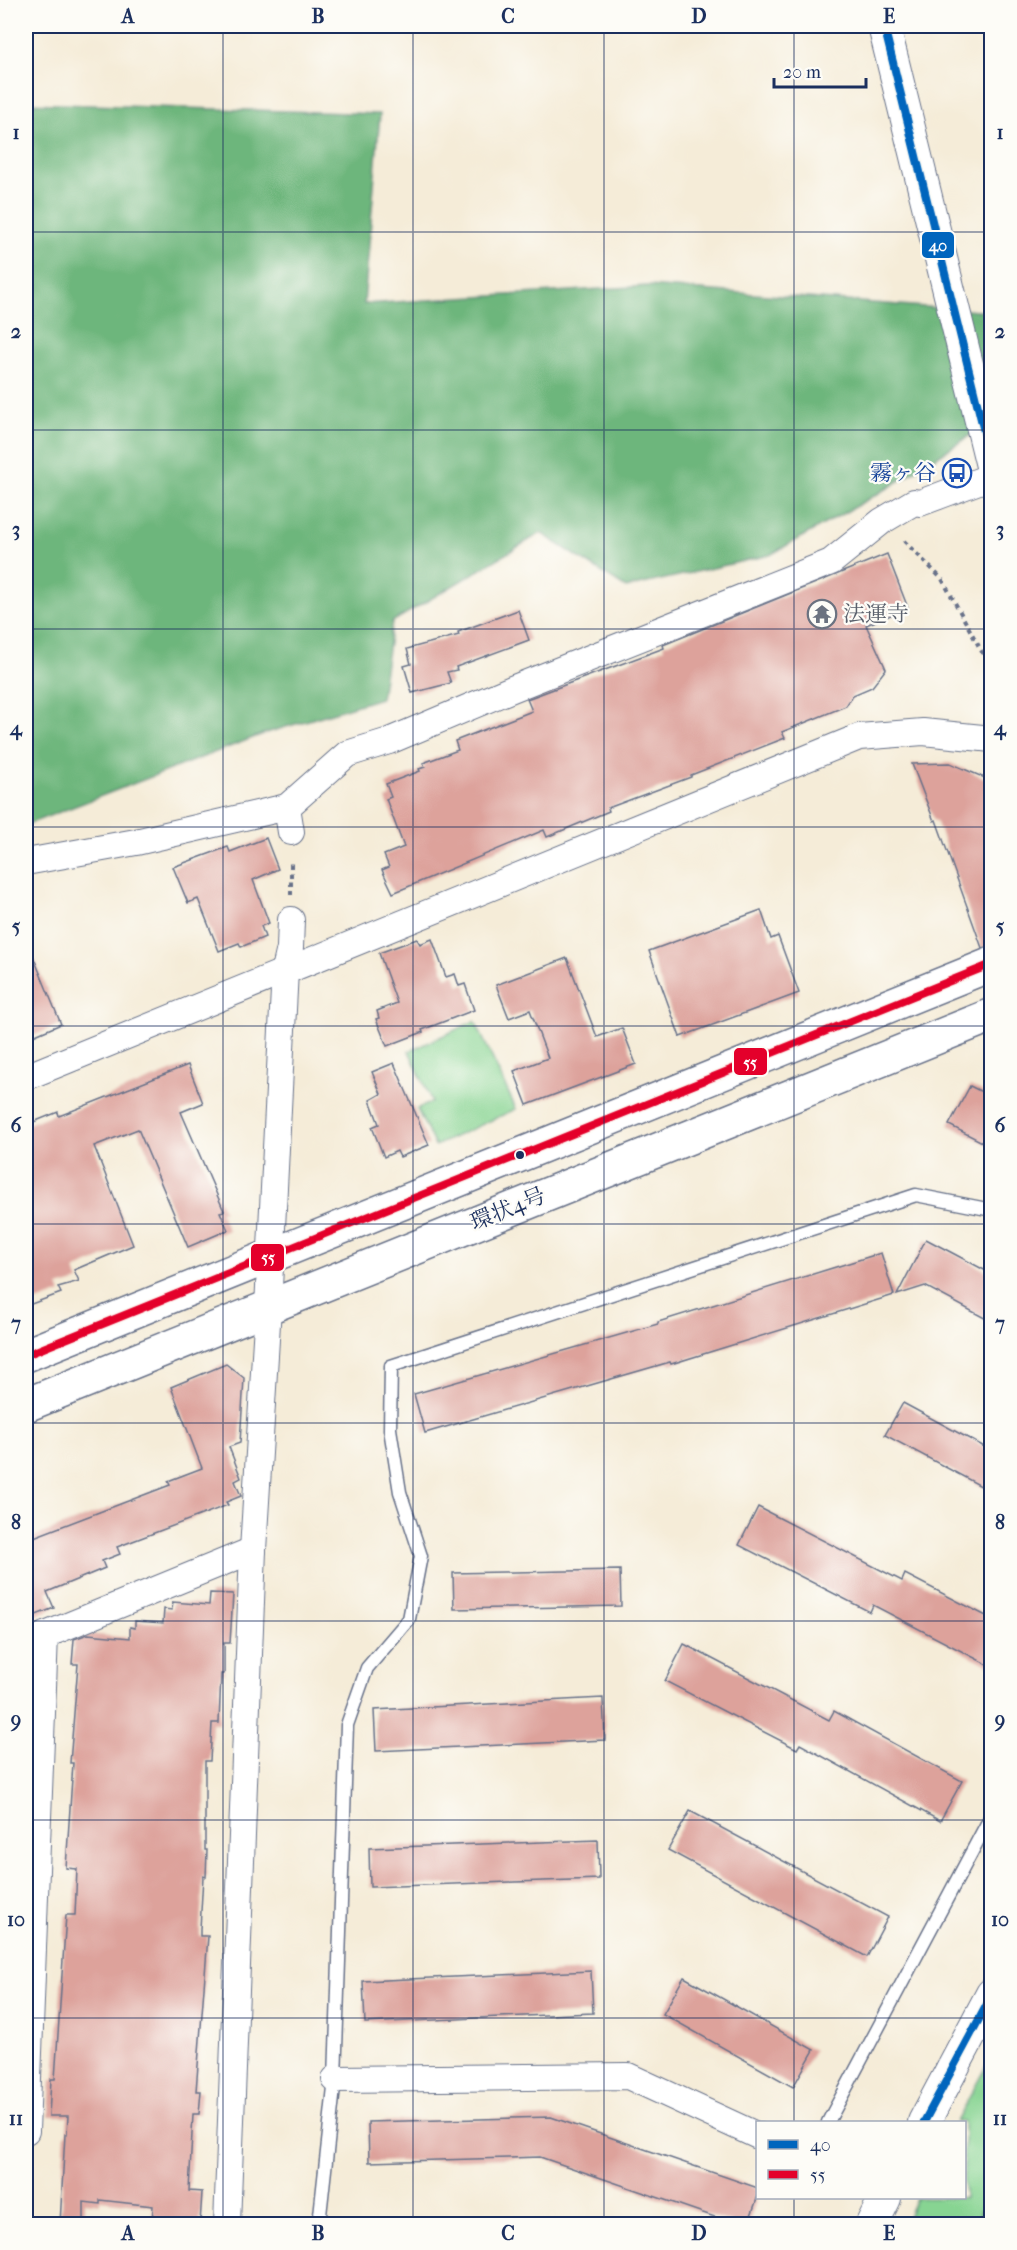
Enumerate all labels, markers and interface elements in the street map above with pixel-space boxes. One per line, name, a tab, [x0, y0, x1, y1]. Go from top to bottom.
text: A	[120, 5, 136, 28]
text: B	[311, 5, 325, 28]
text: C	[501, 5, 515, 28]
text: D	[691, 5, 707, 28]
text: E	[883, 5, 895, 28]
scale bar	[774, 51, 866, 89]
text: 20 m	[783, 62, 821, 83]
text: 1	[12, 121, 20, 144]
text: 1	[996, 121, 1004, 144]
line badge: 40	[921, 231, 955, 259]
text: 40	[928, 236, 947, 256]
text: 2	[11, 320, 21, 343]
text: 2	[995, 320, 1005, 343]
bus stop icon: 霧ヶ谷	[941, 457, 973, 489]
place label: 霧ヶ谷	[870, 460, 936, 486]
text: 3	[12, 518, 20, 541]
text: 3	[996, 518, 1004, 541]
temple icon: 法運寺	[806, 598, 838, 630]
place label: 法運寺	[843, 601, 909, 627]
text: 4	[9, 717, 23, 741]
text: 4	[993, 717, 1007, 741]
text: 5	[12, 915, 21, 938]
text: 5	[996, 915, 1005, 938]
line badge: 55	[733, 1047, 768, 1076]
text: 55	[743, 1053, 757, 1072]
text: 6	[11, 1114, 23, 1137]
text: 6	[995, 1114, 1007, 1137]
unlabelled marker	[514, 1149, 526, 1161]
street label: 環状4号	[467, 1182, 549, 1236]
line badge: 55	[250, 1243, 285, 1272]
text: 55	[261, 1248, 275, 1267]
text: 7	[10, 1312, 21, 1335]
text: 7	[994, 1312, 1005, 1335]
text: 8	[11, 1511, 21, 1534]
text: 8	[995, 1511, 1005, 1534]
text: 9	[10, 1709, 21, 1732]
text: 9	[994, 1709, 1005, 1732]
text: 10	[7, 1908, 25, 1931]
text: 10	[991, 1908, 1009, 1931]
text: 11	[9, 2107, 23, 2130]
text: 11	[993, 2107, 1007, 2130]
legend	[756, 2121, 966, 2199]
text: 40	[810, 2135, 831, 2156]
text: 55	[810, 2165, 826, 2186]
text: A	[120, 2222, 136, 2245]
text: B	[311, 2222, 325, 2245]
text: C	[501, 2222, 515, 2245]
text: D	[691, 2222, 707, 2245]
text: E	[883, 2222, 895, 2245]

